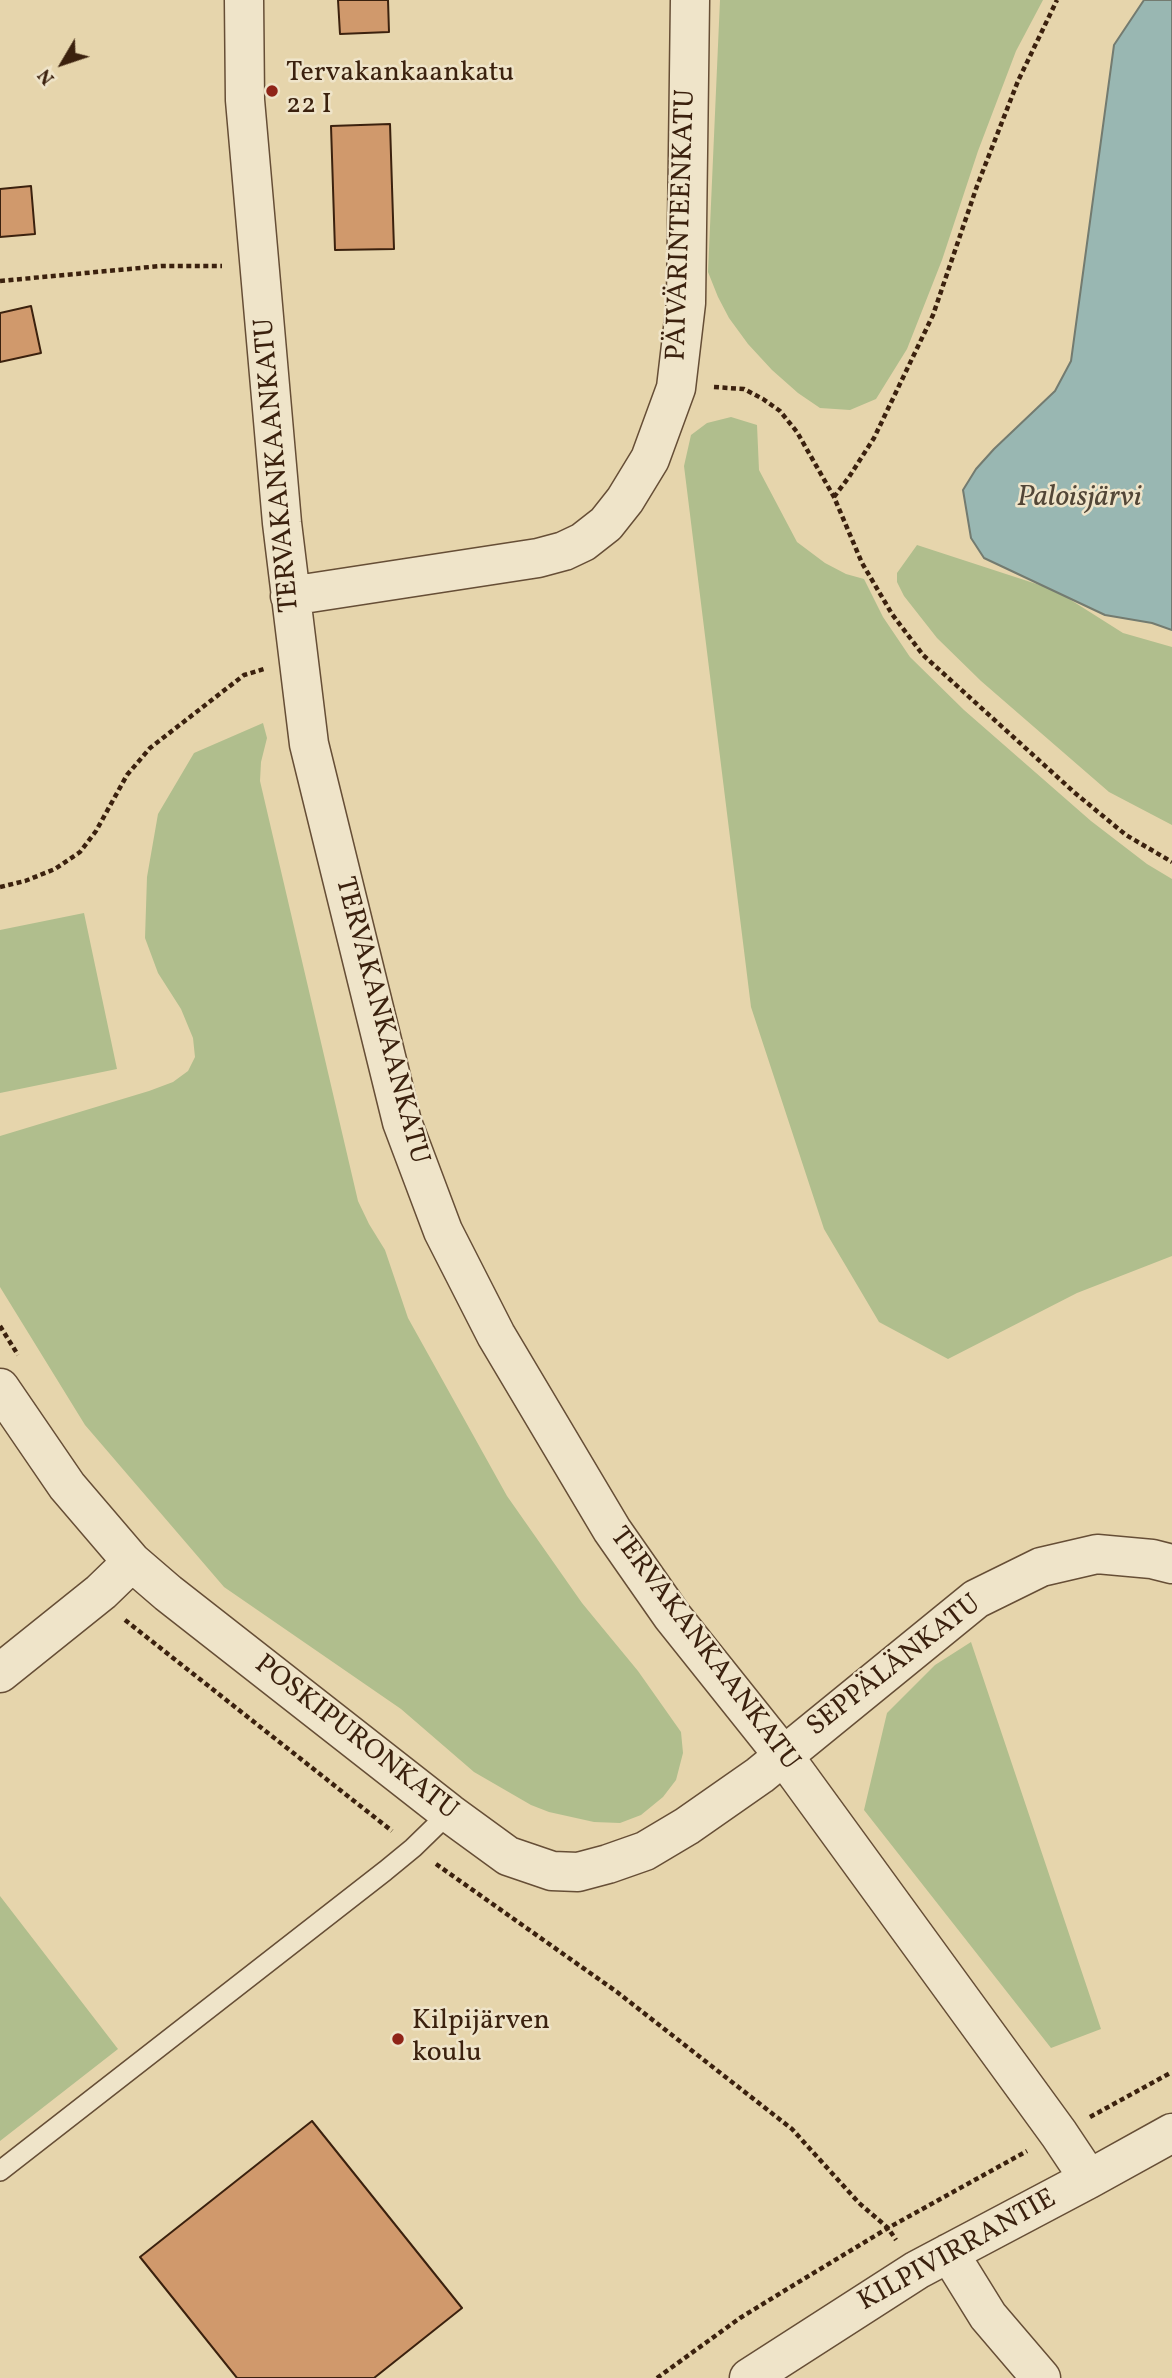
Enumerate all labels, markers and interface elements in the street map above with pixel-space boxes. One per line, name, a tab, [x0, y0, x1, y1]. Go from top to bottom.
north arrow	[28, 28, 98, 98]
place label: Tervakankaankatu 22 I	[286, 58, 514, 124]
text: N	[32, 63, 61, 90]
marker: Tervakankaankatu 22 I	[264, 83, 280, 99]
street label: PÄIVÄRINTEENKATU	[661, 89, 705, 361]
street label: TERVAKANKAANKATU	[249, 316, 309, 614]
water label: Paloisjärvi	[1017, 481, 1141, 517]
street label: TERVAKANKAANKATU	[326, 874, 434, 1168]
street label: TERVAKANKAANKATU	[601, 1522, 805, 1778]
street label: SEPPÄLÄNKATU	[801, 1589, 989, 1745]
street label: POSKIPURONKATU	[247, 1649, 463, 1829]
place label: Kilpijärven koulu	[412, 2006, 550, 2072]
marker: Kilpijärven koulu	[390, 2031, 406, 2047]
street label: KILPIVIRRANTIE	[853, 2184, 1063, 2320]

